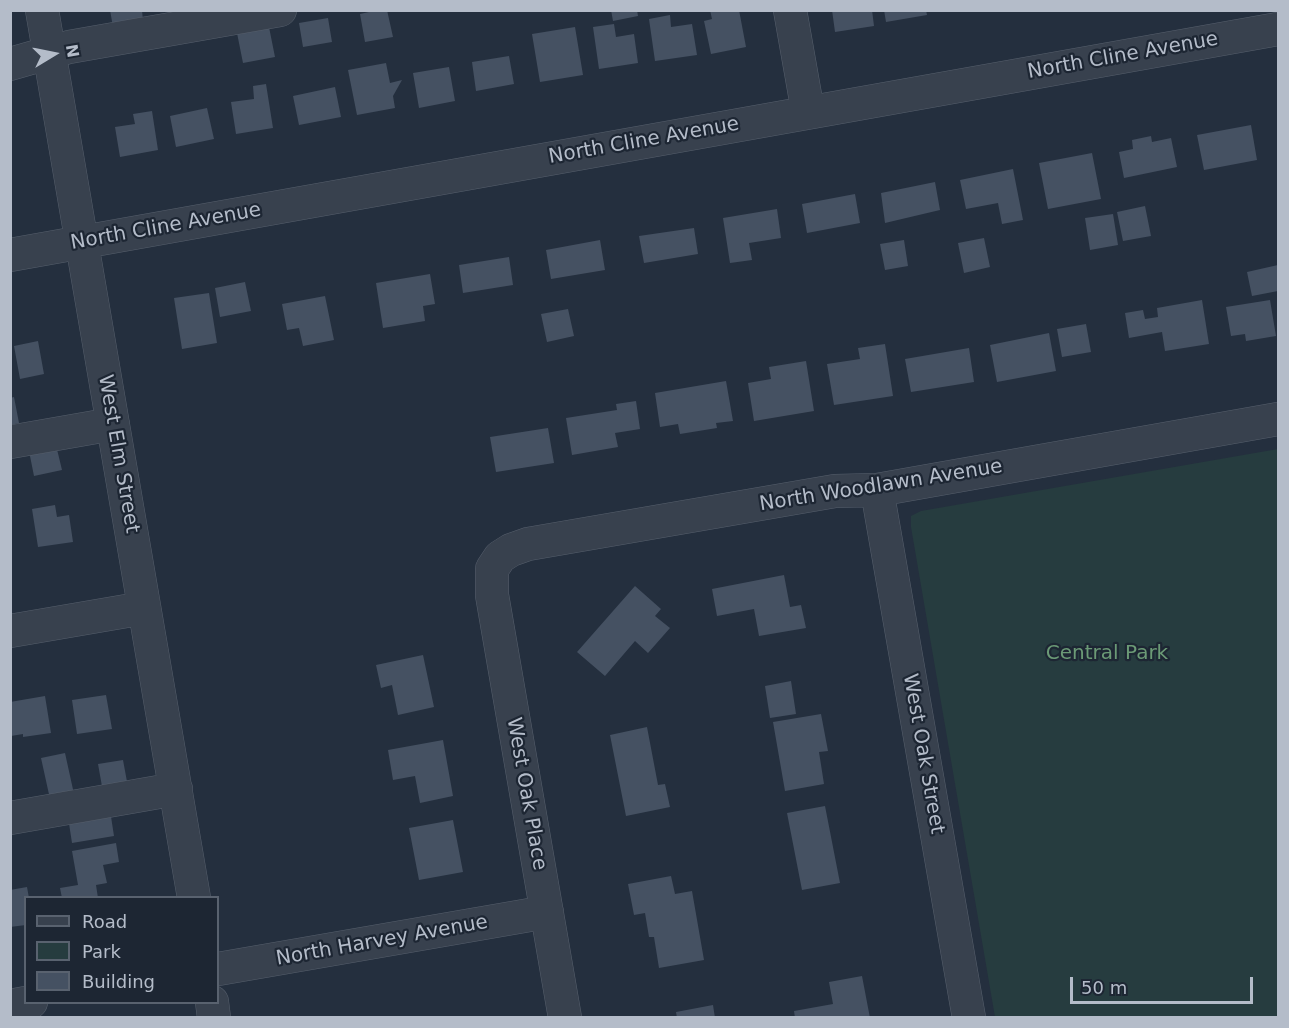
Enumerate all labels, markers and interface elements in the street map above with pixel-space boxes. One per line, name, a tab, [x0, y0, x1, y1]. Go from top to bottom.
north arrow	[24, 24, 84, 84]
street label: North Cline Avenue	[1026, 27, 1220, 85]
text: N	[62, 43, 83, 59]
street label: North Cline Avenue	[547, 112, 741, 170]
street label: North Cline Avenue	[69, 198, 263, 256]
street label: West Elm Street	[92, 373, 144, 535]
street label: North Woodlawn Avenue	[758, 455, 1004, 517]
park label: Central Park	[1046, 642, 1168, 666]
street label: West Oak Street	[897, 672, 949, 836]
street label: West Oak Place	[501, 716, 551, 872]
legend	[24, 896, 219, 1004]
text: Road	[82, 911, 127, 932]
street label: North Harvey Avenue	[274, 911, 490, 971]
text: Park	[82, 941, 121, 962]
scale bar	[1073, 965, 1256, 1003]
text: Building	[82, 971, 155, 992]
text: 50 m	[1081, 977, 1127, 998]

